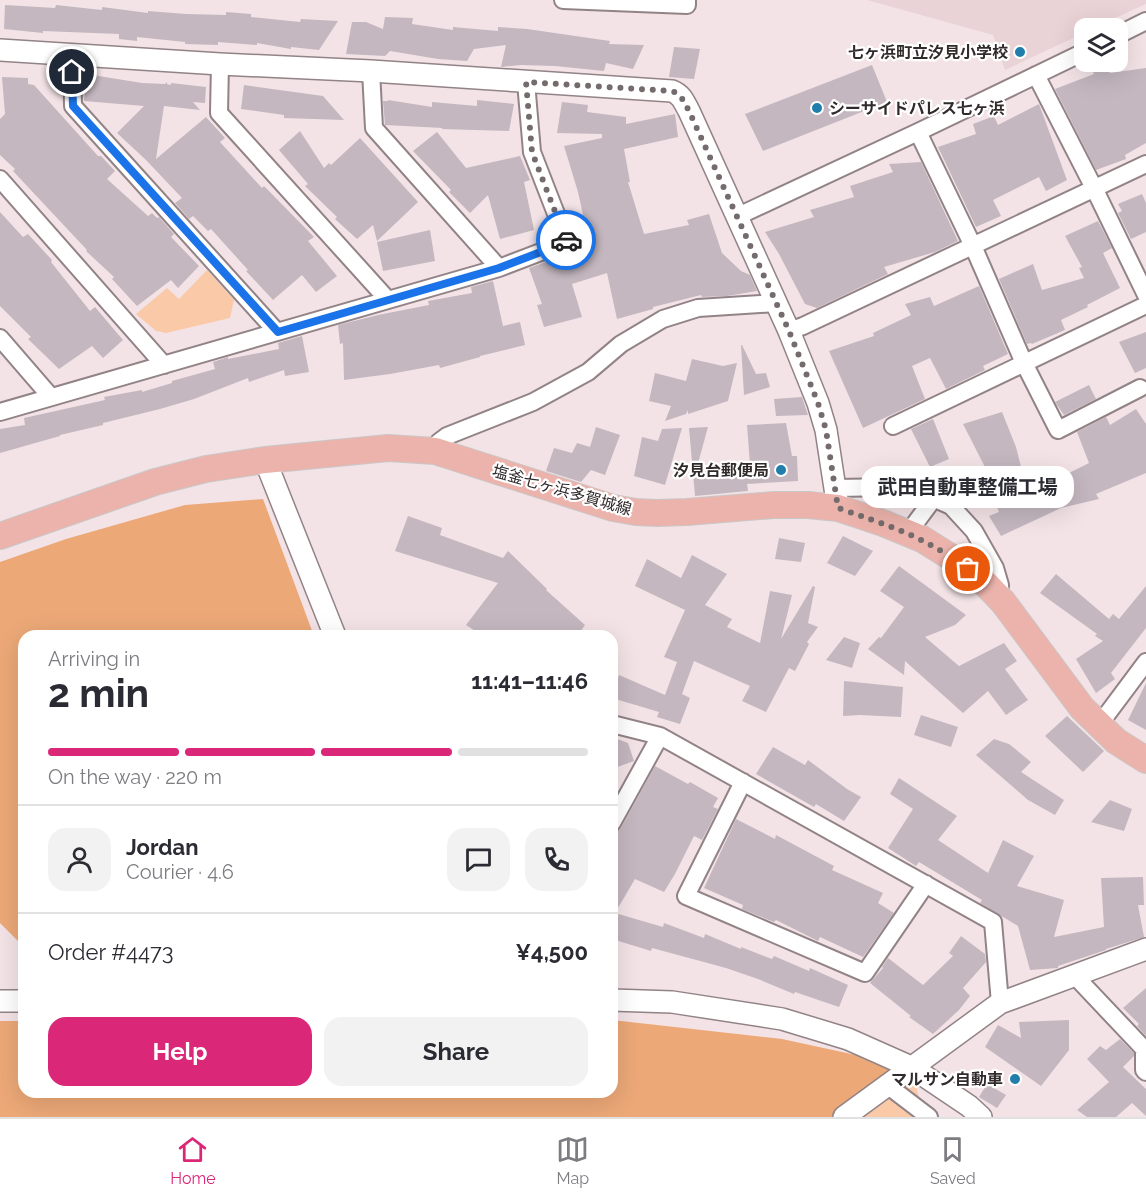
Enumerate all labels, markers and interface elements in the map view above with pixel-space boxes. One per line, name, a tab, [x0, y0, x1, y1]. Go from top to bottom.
map controls	[1074, 18, 1128, 72]
button: layers	[1074, 18, 1128, 72]
place label: 七ヶ浜町立汐見小学校	[848, 43, 1008, 62]
marker: 七ヶ浜町立汐見小学校	[1013, 45, 1027, 59]
pin	[46, 46, 97, 97]
icon: home	[55, 55, 88, 88]
place label: シーサイドパレス七ヶ浜	[829, 99, 1005, 118]
marker: シーサイドパレス七ヶ浜	[810, 101, 824, 115]
courier	[536, 210, 596, 270]
icon: car	[550, 224, 583, 257]
street label: 塩釜七ヶ浜多賀城線	[490, 461, 634, 519]
place label: 汐見台郵便局	[673, 461, 769, 480]
marker: 汐見台郵便局	[774, 463, 788, 477]
callout: 武田自動車整備工場	[862, 467, 1074, 509]
text: 武田自動車整備工場	[878, 475, 1058, 499]
pin	[942, 543, 993, 594]
icon: bag	[951, 552, 984, 585]
text: Arriving in	[48, 647, 140, 671]
text: 11:41–11:46	[471, 668, 588, 694]
text: 2 min	[48, 670, 149, 716]
text: On the way · 220 m	[48, 765, 222, 789]
button: person	[48, 828, 111, 891]
button: chat	[447, 828, 510, 891]
button: phone	[525, 828, 588, 891]
text: Jordan	[126, 834, 198, 860]
text: Courier · 4.6	[126, 860, 234, 884]
text: Order #4473	[48, 939, 173, 965]
text: ¥4,500	[515, 939, 588, 965]
button: Help	[48, 1017, 312, 1086]
button: Share	[324, 1017, 588, 1086]
place label: マルサン自動車	[891, 1070, 1003, 1089]
marker: マルサン自動車	[1008, 1072, 1022, 1086]
tab: Home	[170, 1133, 216, 1188]
tab: Map	[556, 1133, 589, 1188]
tab: Saved	[930, 1133, 976, 1188]

